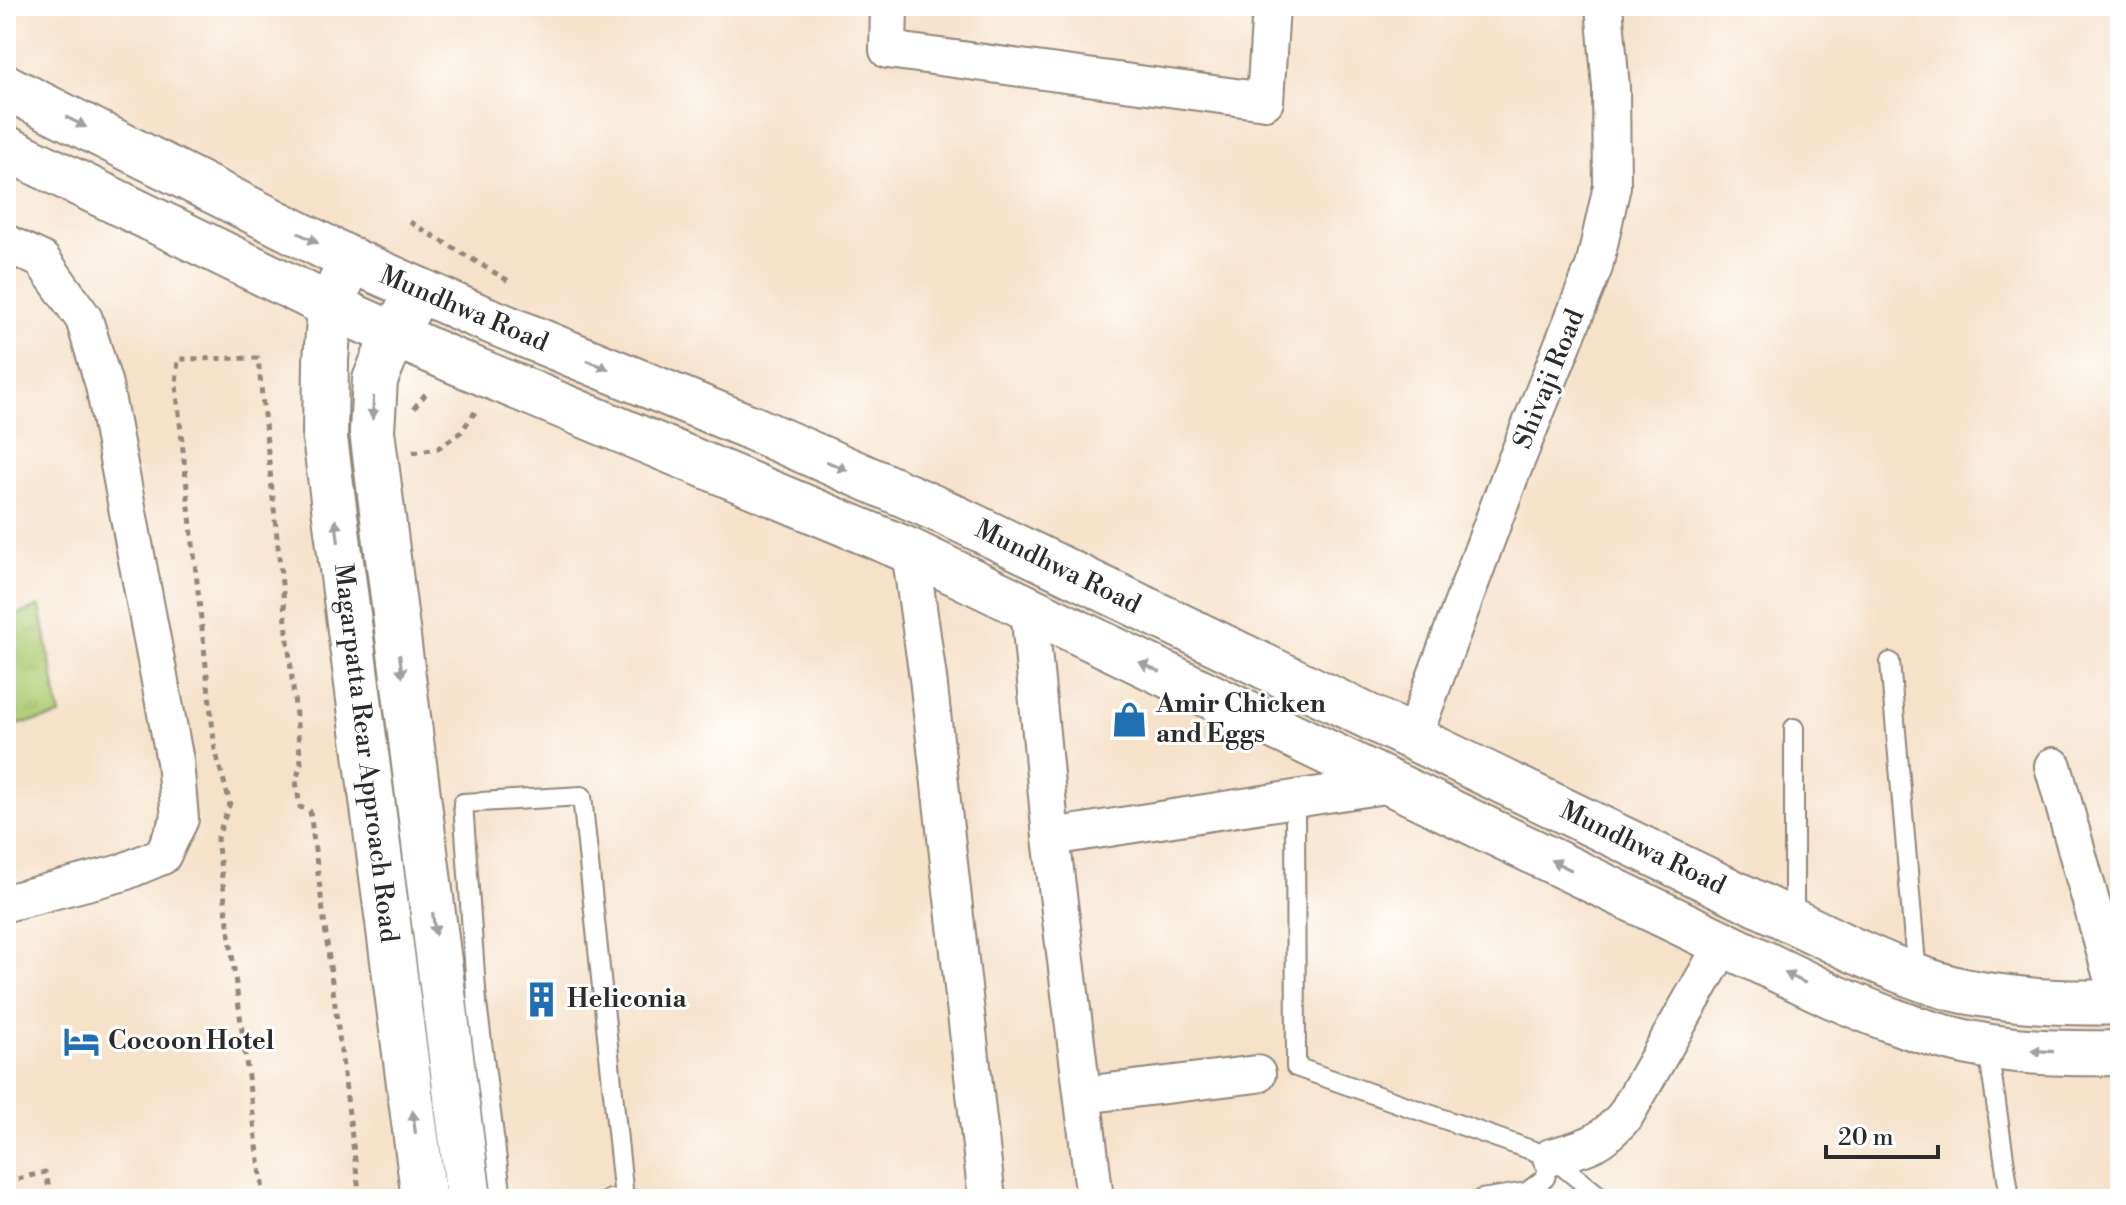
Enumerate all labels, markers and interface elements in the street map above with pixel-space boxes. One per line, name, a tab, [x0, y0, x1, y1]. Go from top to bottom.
one-way arrow	[64, 115, 87, 129]
one-way arrow	[297, 232, 320, 245]
street label: Mundhwa Road	[375, 259, 553, 359]
street label: Shivaji Road	[1507, 304, 1592, 453]
one-way arrow	[586, 358, 610, 371]
one-way arrow	[366, 396, 379, 421]
one-way arrow	[826, 459, 849, 472]
street label: Mundhwa Road	[970, 513, 1146, 621]
one-way arrow	[331, 518, 344, 543]
street label: Magarpatta Rear Approach Road	[327, 562, 405, 945]
one-way arrow	[395, 654, 408, 679]
one-way arrow	[1138, 660, 1161, 674]
place label: Amir Chicken and Eggs	[1155, 688, 1326, 750]
shop icon: Amir Chicken and Eggs	[1111, 700, 1149, 738]
street label: Mundhwa Road	[1555, 794, 1731, 902]
one-way arrow	[1549, 858, 1572, 872]
one-way arrow	[428, 912, 441, 937]
one-way arrow	[1783, 971, 1806, 984]
building icon: Heliconia	[522, 980, 560, 1018]
place label: Heliconia	[567, 983, 687, 1015]
hotel icon: Cocoon Hotel	[63, 1022, 101, 1060]
place label: Cocoon Hotel	[108, 1025, 275, 1057]
one-way arrow	[2029, 1044, 2054, 1057]
one-way arrow	[407, 1109, 420, 1134]
scale bar	[1826, 1109, 1938, 1159]
text: 20 m	[1838, 1123, 1894, 1153]

